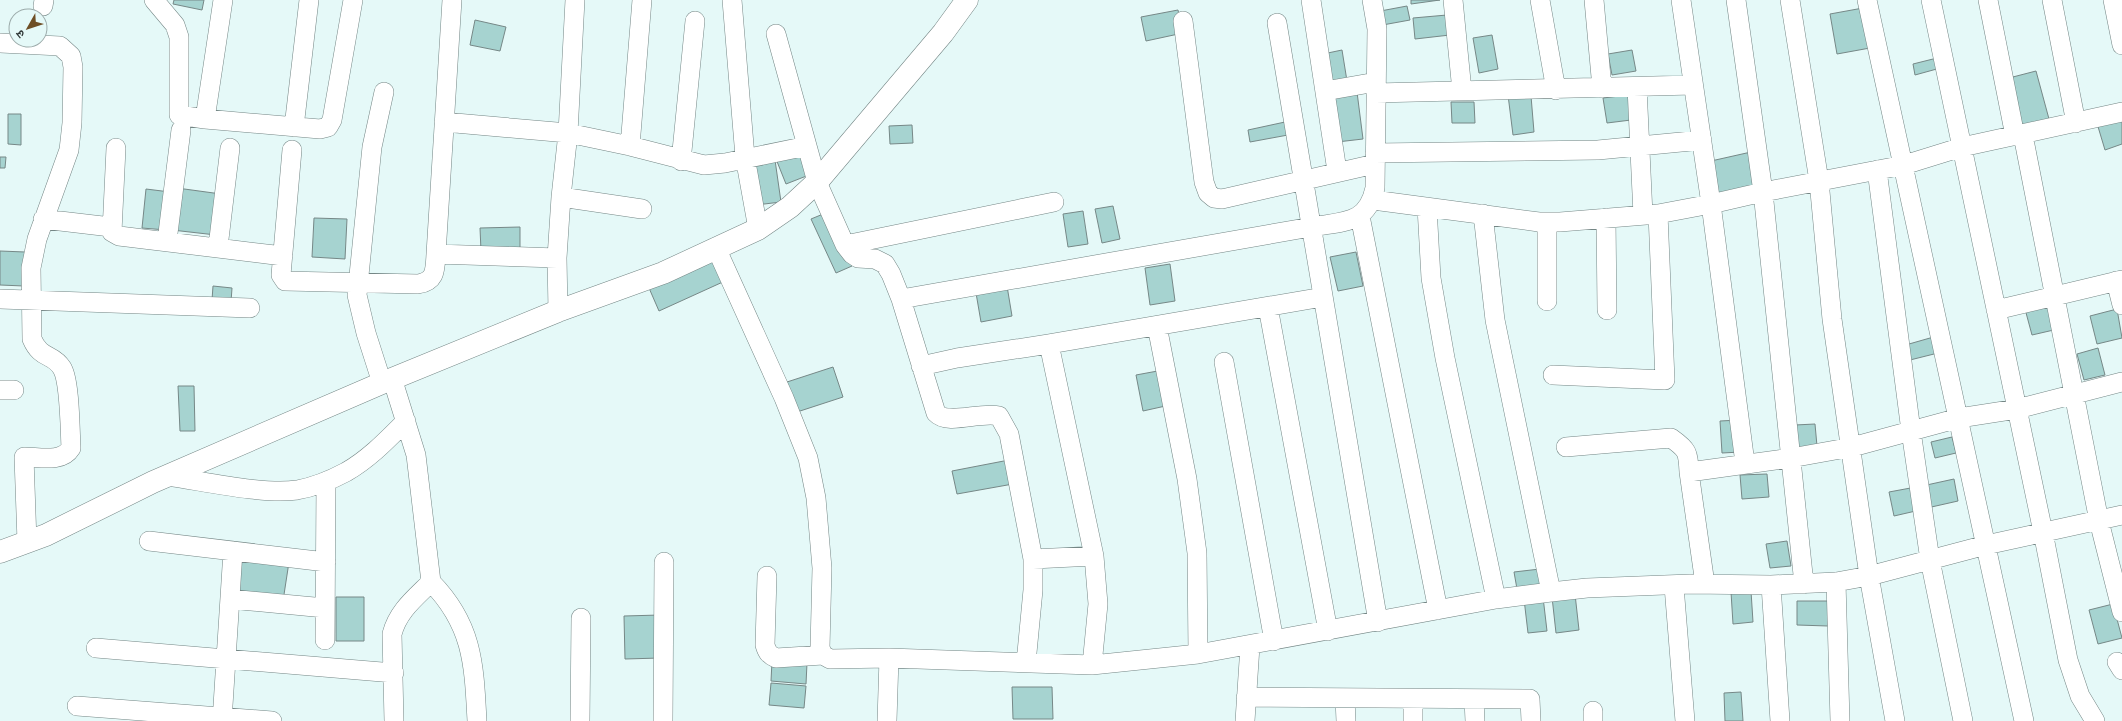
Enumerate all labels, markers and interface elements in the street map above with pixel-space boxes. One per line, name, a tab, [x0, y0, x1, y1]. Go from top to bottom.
north arrow	[8, 8, 48, 48]
text: उ	[11, 27, 28, 42]

